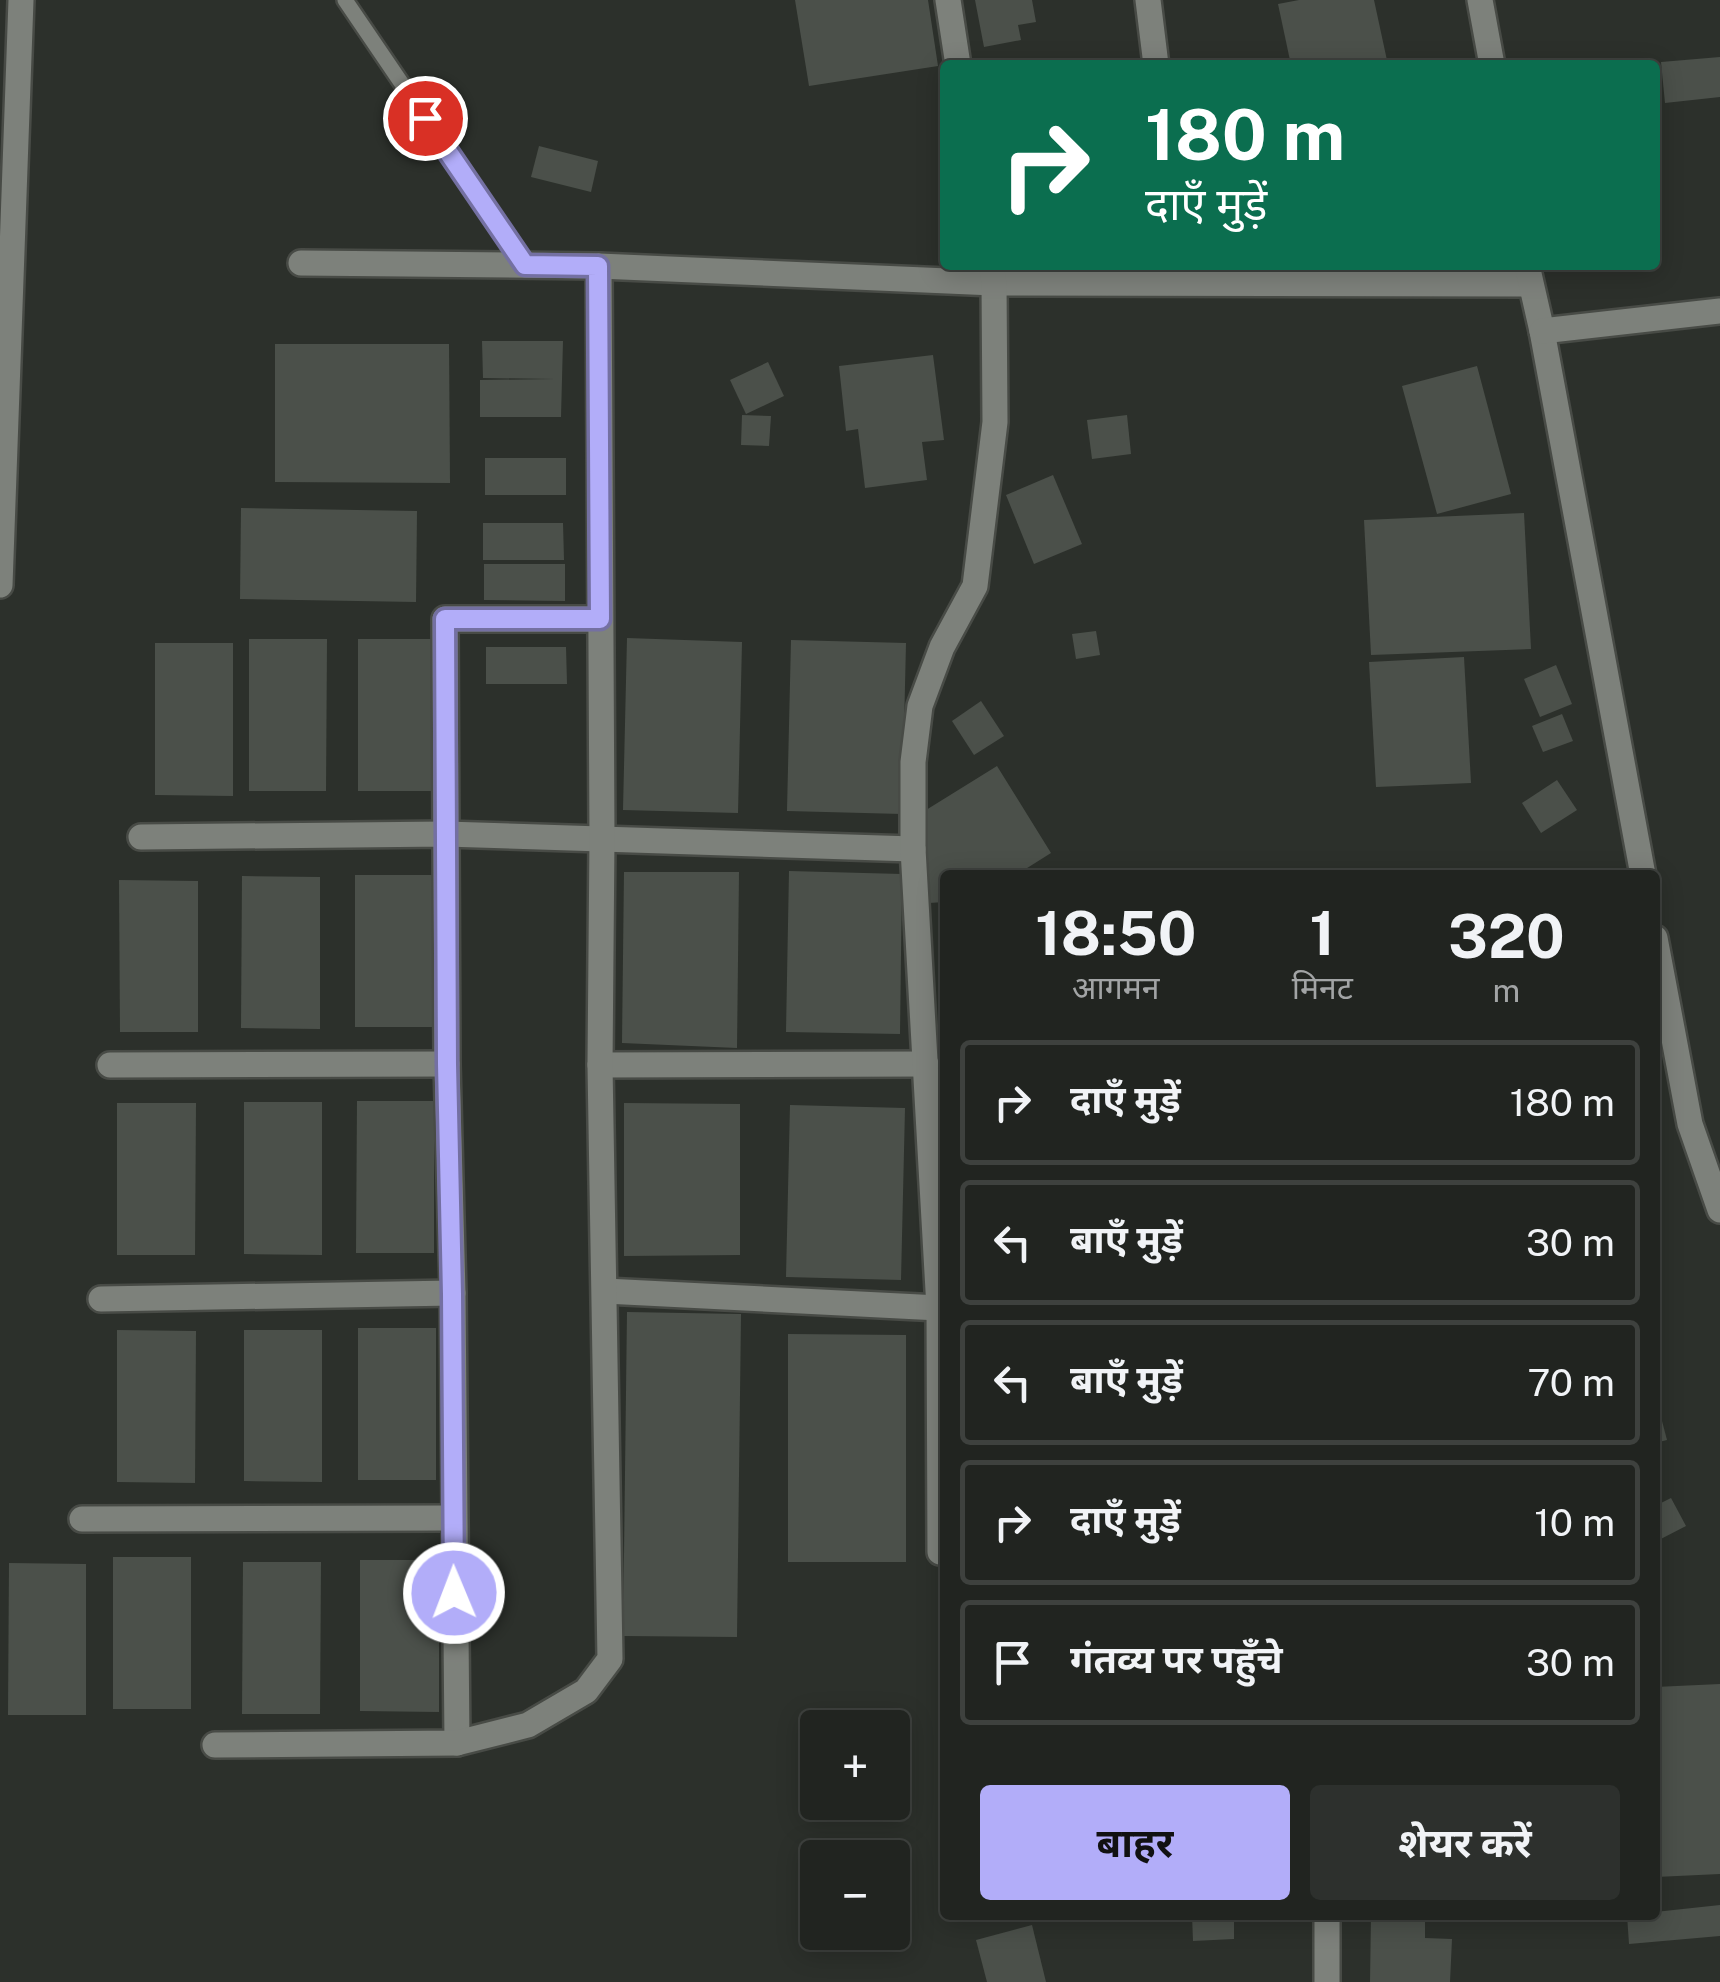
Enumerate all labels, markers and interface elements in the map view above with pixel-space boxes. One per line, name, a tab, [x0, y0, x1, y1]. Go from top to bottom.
pin	[383, 76, 468, 161]
icon: arrive	[398, 91, 453, 146]
text: 180 m	[1145, 93, 1345, 176]
icon: right	[980, 100, 1110, 230]
text: दाएँ मुड़ें	[1145, 177, 1267, 230]
text: 18:50	[1035, 898, 1196, 969]
text: 1	[1309, 898, 1335, 969]
text: 320	[1448, 901, 1565, 972]
text: आगमन	[1072, 969, 1160, 1006]
text: मिनट	[1292, 969, 1353, 1006]
text: m	[1493, 972, 1520, 1009]
icon: right	[985, 1075, 1040, 1130]
text: दाएँ मुड़ें	[1070, 1077, 1181, 1122]
text: 180 m	[1510, 1080, 1615, 1125]
icon: left	[985, 1215, 1040, 1270]
text: बाएँ मुड़ें	[1070, 1217, 1183, 1262]
text: 30 m	[1526, 1220, 1615, 1265]
icon: left	[985, 1355, 1040, 1410]
text: बाएँ मुड़ें	[1070, 1357, 1183, 1402]
text: 70 m	[1528, 1360, 1615, 1405]
icon: right	[985, 1495, 1040, 1550]
text: दाएँ मुड़ें	[1070, 1497, 1181, 1542]
text: 10 m	[1534, 1500, 1615, 1545]
position arrow	[402, 1541, 506, 1645]
icon: arrive	[985, 1635, 1040, 1690]
text: गंतव्य पर पहुँचे	[1070, 1637, 1283, 1682]
text: 30 m	[1526, 1640, 1615, 1685]
map controls	[800, 1710, 910, 1950]
button: +	[800, 1710, 910, 1820]
button: बाहर	[980, 1785, 1290, 1900]
button: शेयर करें	[1310, 1785, 1620, 1900]
button: −	[800, 1840, 910, 1950]

